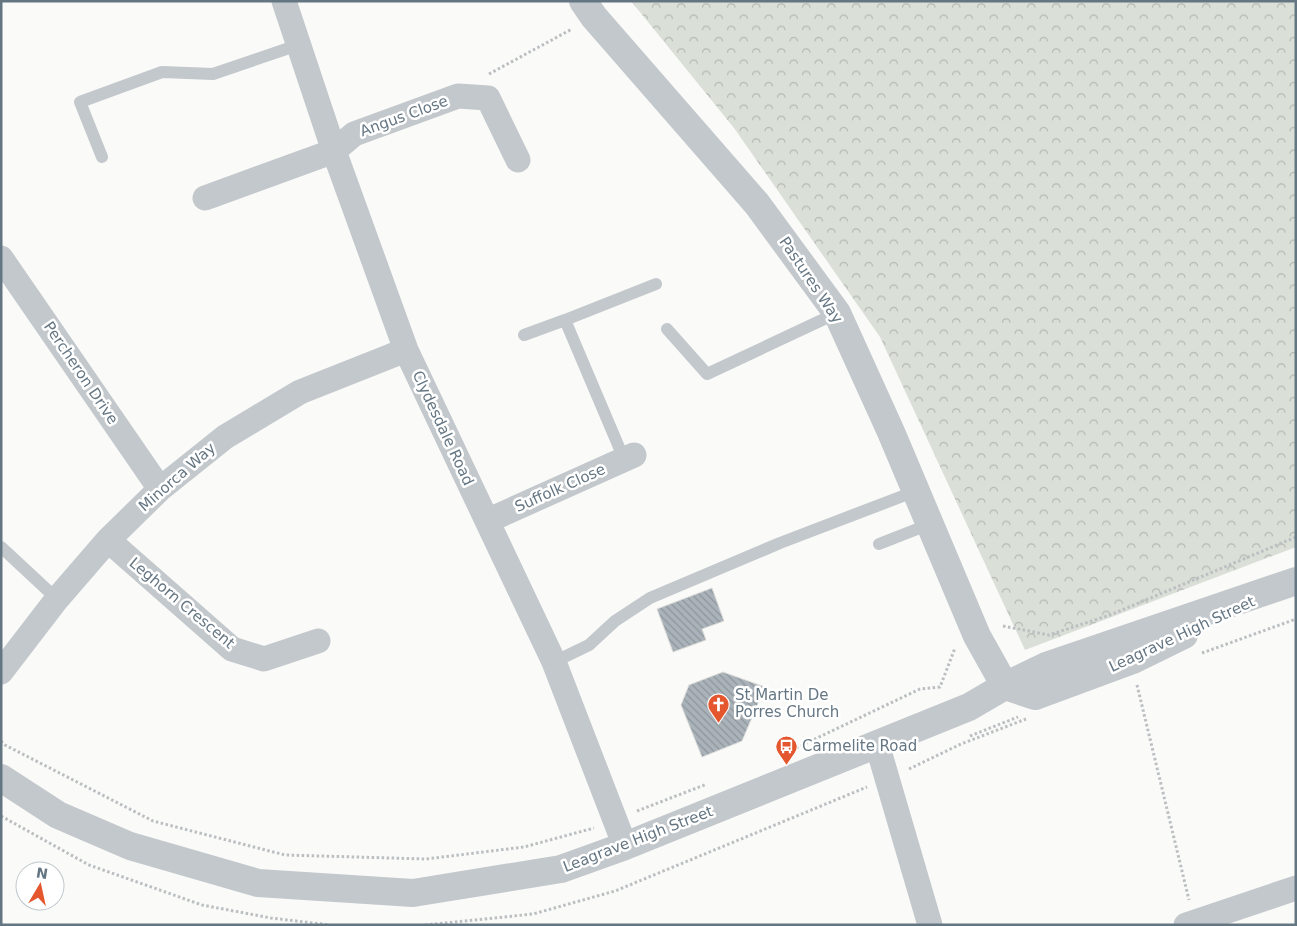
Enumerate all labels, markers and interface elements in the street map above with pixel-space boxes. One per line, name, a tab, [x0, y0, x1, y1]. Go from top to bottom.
street label: Angus Close	[358, 92, 450, 140]
street label: Pastures Way	[775, 233, 847, 327]
street label: Percheron Drive	[40, 318, 122, 428]
street label: Clydesdale Road	[409, 368, 477, 488]
street label: Minorca Way	[135, 439, 219, 515]
street label: Suffolk Close	[512, 460, 608, 516]
street label: Leghorn Crescent	[126, 554, 238, 652]
street label: Leagrave High Street	[1106, 592, 1258, 676]
place label: St Martin De Porres Church	[735, 686, 839, 721]
church icon: St Martin De Porres Church	[707, 692, 731, 723]
bus stop icon: Carmelite Road	[774, 734, 798, 765]
place label: Carmelite Road	[802, 737, 917, 755]
street label: Leagrave High Street	[561, 802, 716, 876]
north arrow	[15, 861, 65, 911]
text: N	[35, 864, 49, 882]

